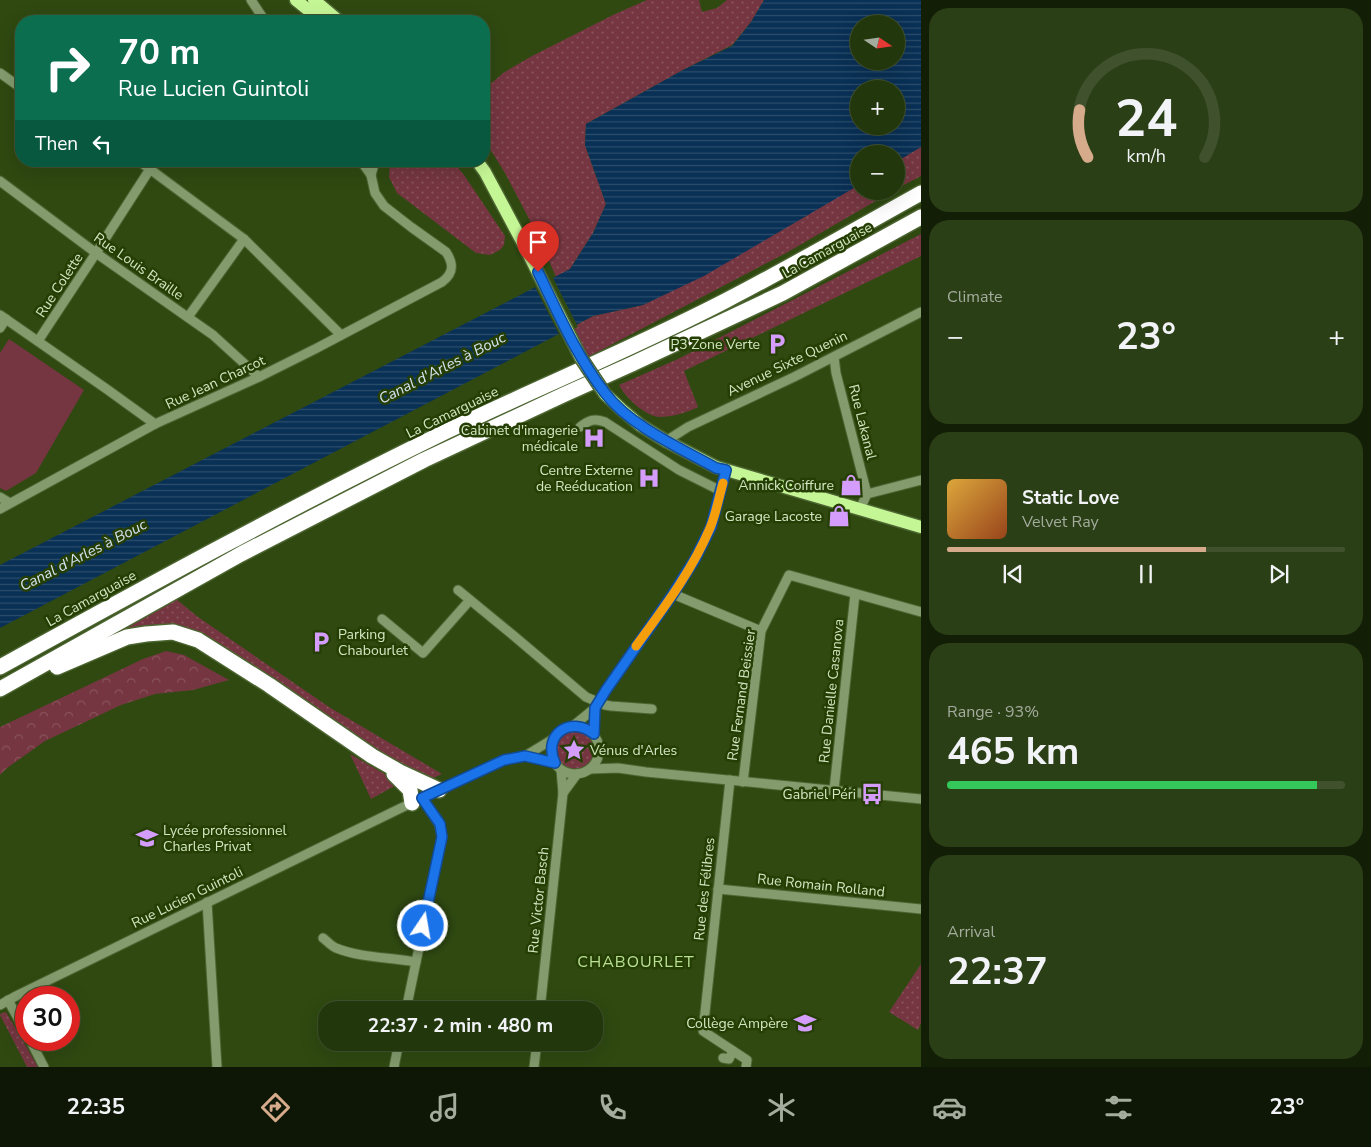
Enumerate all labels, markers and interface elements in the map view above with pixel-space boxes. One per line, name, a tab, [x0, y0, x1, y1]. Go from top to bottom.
north arrow	[850, 15, 905, 70]
map controls	[850, 15, 905, 200]
text: 70 m	[118, 29, 200, 76]
icon: right	[35, 35, 100, 100]
text: Rue Lucien Guintoli	[118, 74, 309, 104]
button: +	[850, 80, 905, 135]
text: 24	[1115, 83, 1177, 154]
icon: left	[88, 130, 116, 158]
text: Then	[35, 131, 78, 157]
text: km/h	[1126, 144, 1166, 168]
button: −	[850, 145, 905, 200]
street label: La Camarguaise	[779, 218, 876, 283]
pin	[517, 221, 559, 272]
street label: Rue Louis Braille	[90, 228, 187, 305]
icon: arrive	[524, 228, 552, 256]
street label: Rue Colette	[31, 249, 87, 321]
text: Climate	[947, 286, 1002, 308]
text: 23°	[1116, 311, 1176, 362]
text: −	[947, 318, 964, 356]
text: +	[1328, 318, 1345, 356]
street label: Avenue Sixte Quenin	[724, 326, 850, 401]
water label: Canal d'Arles à Bouc	[375, 327, 509, 409]
parking icon: P3 Zone Verte	[764, 331, 790, 357]
place label: P3 Zone Verte	[670, 335, 760, 354]
street label: Rue Jean Charcot	[162, 351, 268, 414]
street label: La Camarguaise	[403, 382, 502, 443]
street label: Rue Lakanal	[844, 382, 881, 463]
place label: Cabinet d'imagerie médicale	[461, 421, 578, 456]
hospital icon: Cabinet d'imagerie médicale	[581, 425, 607, 451]
place label: Centre Externe de Reéducation	[536, 461, 633, 496]
hospital icon: Centre Externe de Reéducation	[636, 465, 662, 491]
shop icon: Annick Coiffure	[838, 472, 864, 498]
place label: Annick Coiffure	[738, 476, 834, 495]
text: Static Love	[1022, 485, 1119, 511]
shop icon: Garage Lacoste	[826, 503, 852, 529]
place label: Garage Lacoste	[725, 507, 822, 526]
text: Velvet Ray	[1022, 511, 1099, 533]
water label: Canal d'Arles à Bouc	[16, 514, 150, 596]
icon: previous	[999, 560, 1027, 588]
icon: pause	[1132, 560, 1160, 588]
icon: next	[1265, 560, 1293, 588]
street label: La Camarguaise	[43, 566, 140, 631]
street label: Rue Danielle Casanova	[814, 618, 849, 764]
place label: Parking Chabourlet	[338, 625, 408, 660]
street label: Rue Fernand Beissier	[723, 628, 760, 762]
parking icon: Parking Chabourlet	[308, 629, 334, 655]
text: Range · 93%	[947, 701, 1039, 723]
text: 465 km	[947, 726, 1079, 777]
place icon: Vénus d'Arles	[561, 737, 587, 763]
place label: Vénus d'Arles	[589, 741, 677, 760]
bus stop icon: Gabriel Péri	[859, 781, 885, 807]
place label: Gabriel Péri	[783, 785, 856, 804]
place label: Lycée professionnel Charles Privat	[163, 821, 288, 856]
school or university icon: Lycée professionnel Charles Privat	[134, 825, 160, 851]
street label: Rue des Félibres	[690, 836, 719, 942]
street label: Rue Victor Basch	[523, 846, 554, 954]
street label: Rue Lucien Guintoli	[128, 862, 246, 933]
street label: Rue Romain Rolland	[756, 869, 886, 902]
position arrow	[396, 899, 448, 951]
text: Arrival	[947, 921, 995, 943]
text: 22:37	[947, 946, 1048, 997]
district label: CHABOURLET	[577, 951, 695, 973]
speed limit sign: 30	[15, 986, 80, 1051]
school or university icon: Collège Ampère	[792, 1010, 818, 1036]
text: 22:37 · 2 min · 480 m	[368, 1013, 553, 1039]
place label: Collège Ampère	[686, 1014, 788, 1033]
icon: directions	[258, 1090, 293, 1125]
icon: music	[427, 1090, 462, 1125]
icon: phone	[595, 1090, 630, 1125]
icon: climate	[764, 1090, 799, 1125]
icon: car	[932, 1090, 967, 1125]
icon: filters	[1101, 1090, 1136, 1125]
text: 22:35	[67, 1092, 125, 1122]
text: 23°	[1269, 1092, 1304, 1122]

